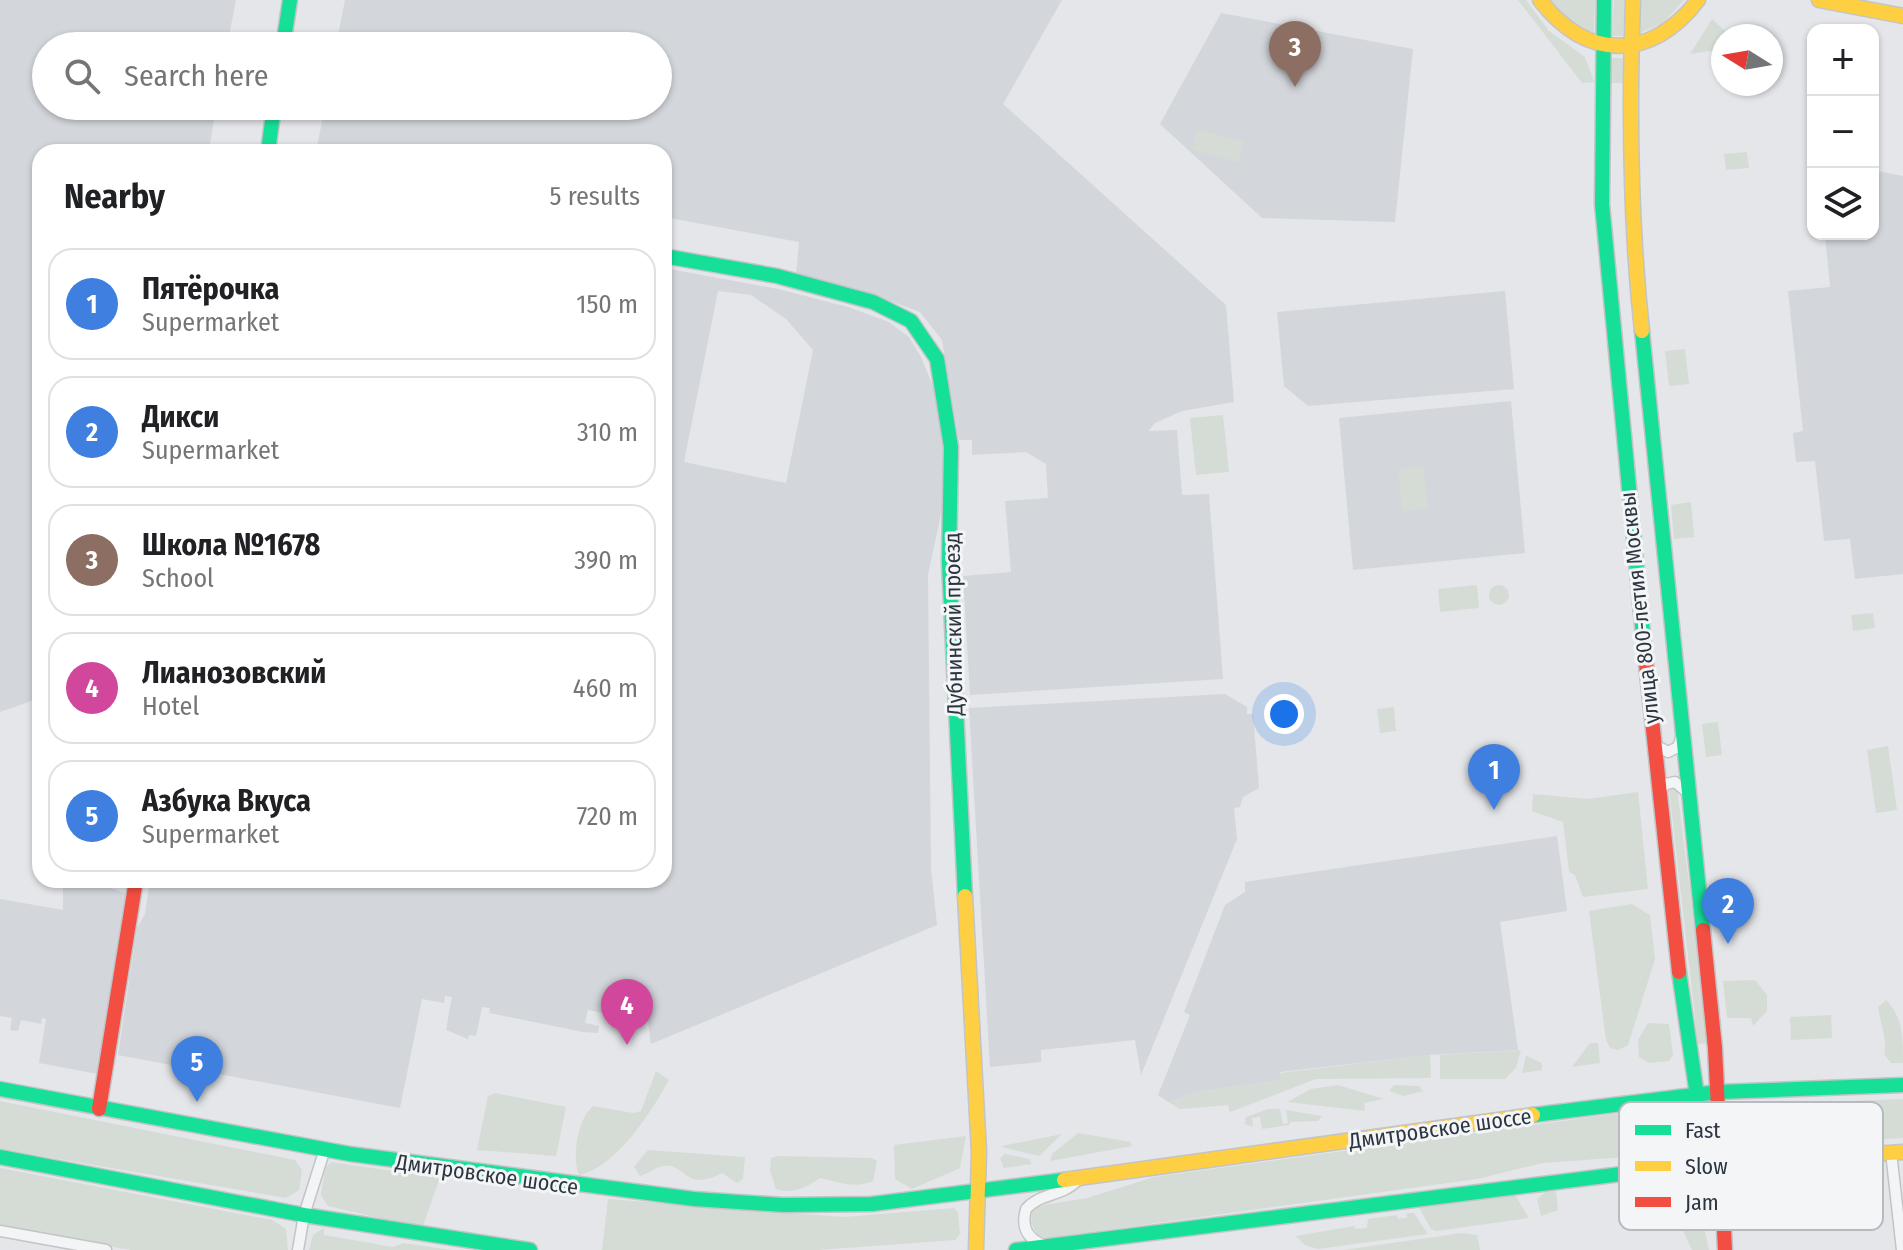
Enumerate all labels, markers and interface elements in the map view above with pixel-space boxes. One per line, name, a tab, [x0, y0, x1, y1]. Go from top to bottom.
pin: 3	[1269, 21, 1321, 87]
north arrow	[1711, 24, 1783, 96]
map controls	[1807, 24, 1879, 240]
button: +	[1807, 24, 1879, 96]
search box	[32, 32, 672, 120]
icon: search	[60, 54, 104, 98]
text: Search here	[124, 58, 269, 94]
button: −	[1807, 96, 1879, 168]
button: layers	[1807, 168, 1879, 240]
text: Nearby	[64, 176, 165, 217]
text: 5 results	[550, 181, 640, 212]
text: Пятёрочка	[142, 271, 279, 307]
text: 1	[87, 289, 98, 320]
text: 150 m	[576, 289, 638, 320]
text: Supermarket	[142, 307, 279, 338]
text: Дикси	[142, 399, 219, 435]
text: 2	[86, 417, 98, 448]
text: 310 m	[577, 417, 638, 448]
text: Supermarket	[142, 435, 279, 466]
street label: улица 800-летия Москвы	[1614, 491, 1665, 725]
text: Школа №1678	[142, 527, 320, 563]
street label: Дубнинский проезд	[938, 532, 969, 717]
text: 3	[86, 545, 98, 576]
text: 390 m	[574, 545, 638, 576]
text: School	[142, 563, 214, 594]
text: Лианозовский	[142, 655, 326, 691]
text: 4	[85, 673, 99, 704]
text: 460 m	[573, 673, 638, 704]
text: Hotel	[142, 691, 199, 722]
your location	[1264, 694, 1304, 734]
pin: 1	[1468, 744, 1520, 810]
text: Азбука Вкуса	[142, 783, 311, 819]
text: 5	[86, 801, 98, 832]
text: 720 m	[577, 801, 638, 832]
text: Supermarket	[142, 819, 279, 850]
pin: 2	[1702, 878, 1754, 944]
pin: 4	[601, 979, 653, 1045]
pin: 5	[171, 1036, 223, 1102]
street label: Дмитровское шоссе	[1346, 1102, 1533, 1155]
legend	[1619, 1102, 1883, 1230]
text: Fast	[1685, 1117, 1721, 1144]
street label: Дмитровское шоссе	[393, 1148, 580, 1201]
text: Slow	[1685, 1153, 1728, 1180]
text: Jam	[1685, 1189, 1719, 1216]

